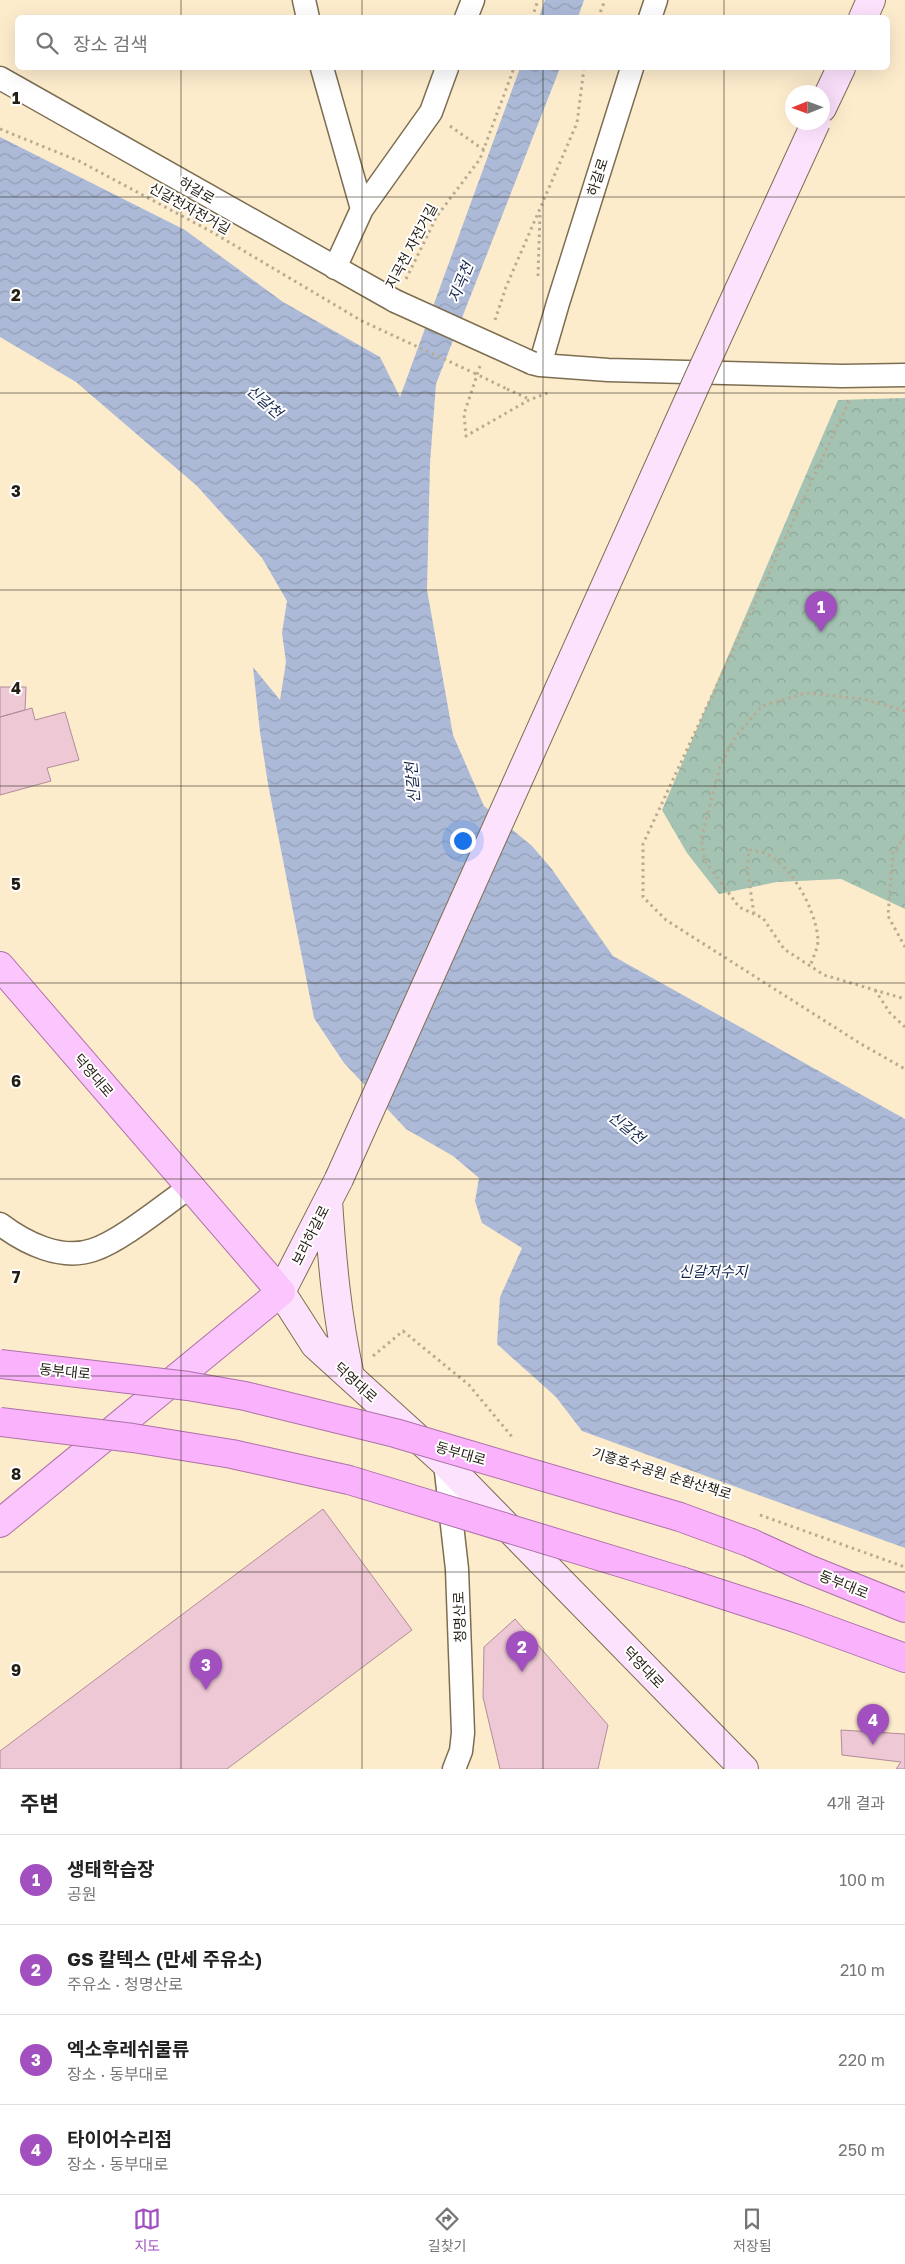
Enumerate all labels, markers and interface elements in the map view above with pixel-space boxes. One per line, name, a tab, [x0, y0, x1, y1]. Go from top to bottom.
search box	[15, 15, 890, 70]
icon: search	[33, 29, 61, 57]
text: 장소 검색	[73, 32, 148, 55]
north arrow	[785, 85, 830, 130]
text: 1	[12, 88, 20, 108]
street label: 하갈로	[583, 156, 611, 198]
street label: 하갈로	[176, 173, 218, 207]
street label: 신갈천자전거길	[146, 179, 234, 237]
street label: 지곡천 자전거길	[382, 201, 440, 291]
water label: 지곡천	[444, 257, 477, 305]
text: 2	[11, 285, 21, 305]
water label: 신갈천	[243, 381, 288, 423]
text: 3	[11, 481, 21, 501]
pin: 1	[805, 591, 837, 632]
text: 4	[11, 678, 21, 698]
water label: 신갈천	[401, 759, 423, 804]
your location	[450, 828, 476, 854]
text: 5	[11, 874, 21, 894]
street label: 덕영대로	[71, 1050, 117, 1100]
text: 6	[11, 1071, 21, 1091]
water label: 신갈천	[605, 1107, 650, 1148]
street label: 보라하갈로	[288, 1202, 332, 1268]
water label: 신갈저수지	[678, 1262, 749, 1280]
text: 7	[12, 1267, 21, 1287]
street label: 덕영대로	[331, 1358, 381, 1406]
street label: 동부대로	[38, 1360, 92, 1382]
street label: 동부대로	[434, 1438, 488, 1468]
street label: 기흥호수공원 순환산책로	[590, 1444, 734, 1502]
text: 8	[11, 1464, 21, 1484]
street label: 동부대로	[817, 1566, 871, 1602]
street label: 청명산로	[450, 1591, 468, 1643]
pin: 2	[506, 1631, 538, 1672]
street label: 덕영대로	[620, 1643, 668, 1692]
pin: 3	[190, 1649, 222, 1690]
text: 9	[11, 1660, 21, 1680]
pin: 4	[857, 1704, 889, 1745]
text: 주변	[20, 1790, 59, 1816]
text: 4개 결과	[827, 1793, 885, 1813]
text: 생태학습장	[67, 1857, 154, 1880]
text: 1	[32, 1870, 40, 1890]
text: 100 m	[839, 1870, 885, 1890]
text: 공원	[67, 1884, 96, 1904]
text: GS 칼텍스 (만세 주유소)	[67, 1947, 262, 1970]
text: 2	[31, 1960, 41, 1980]
text: 210 m	[840, 1960, 885, 1980]
text: 주유소 · 청명산로	[67, 1974, 183, 1994]
text: 엑소후레쉬물류	[67, 2037, 189, 2060]
text: 3	[31, 2050, 41, 2070]
text: 220 m	[838, 2050, 885, 2070]
text: 장소 · 동부대로	[67, 2064, 168, 2084]
text: 타이어수리점	[67, 2127, 172, 2150]
text: 4	[31, 2140, 41, 2160]
text: 250 m	[838, 2140, 885, 2160]
text: 장소 · 동부대로	[67, 2154, 168, 2174]
tab: 지도	[133, 2205, 161, 2255]
tab: 길찾기	[428, 2205, 466, 2255]
tab: 저장됨	[733, 2205, 772, 2255]

